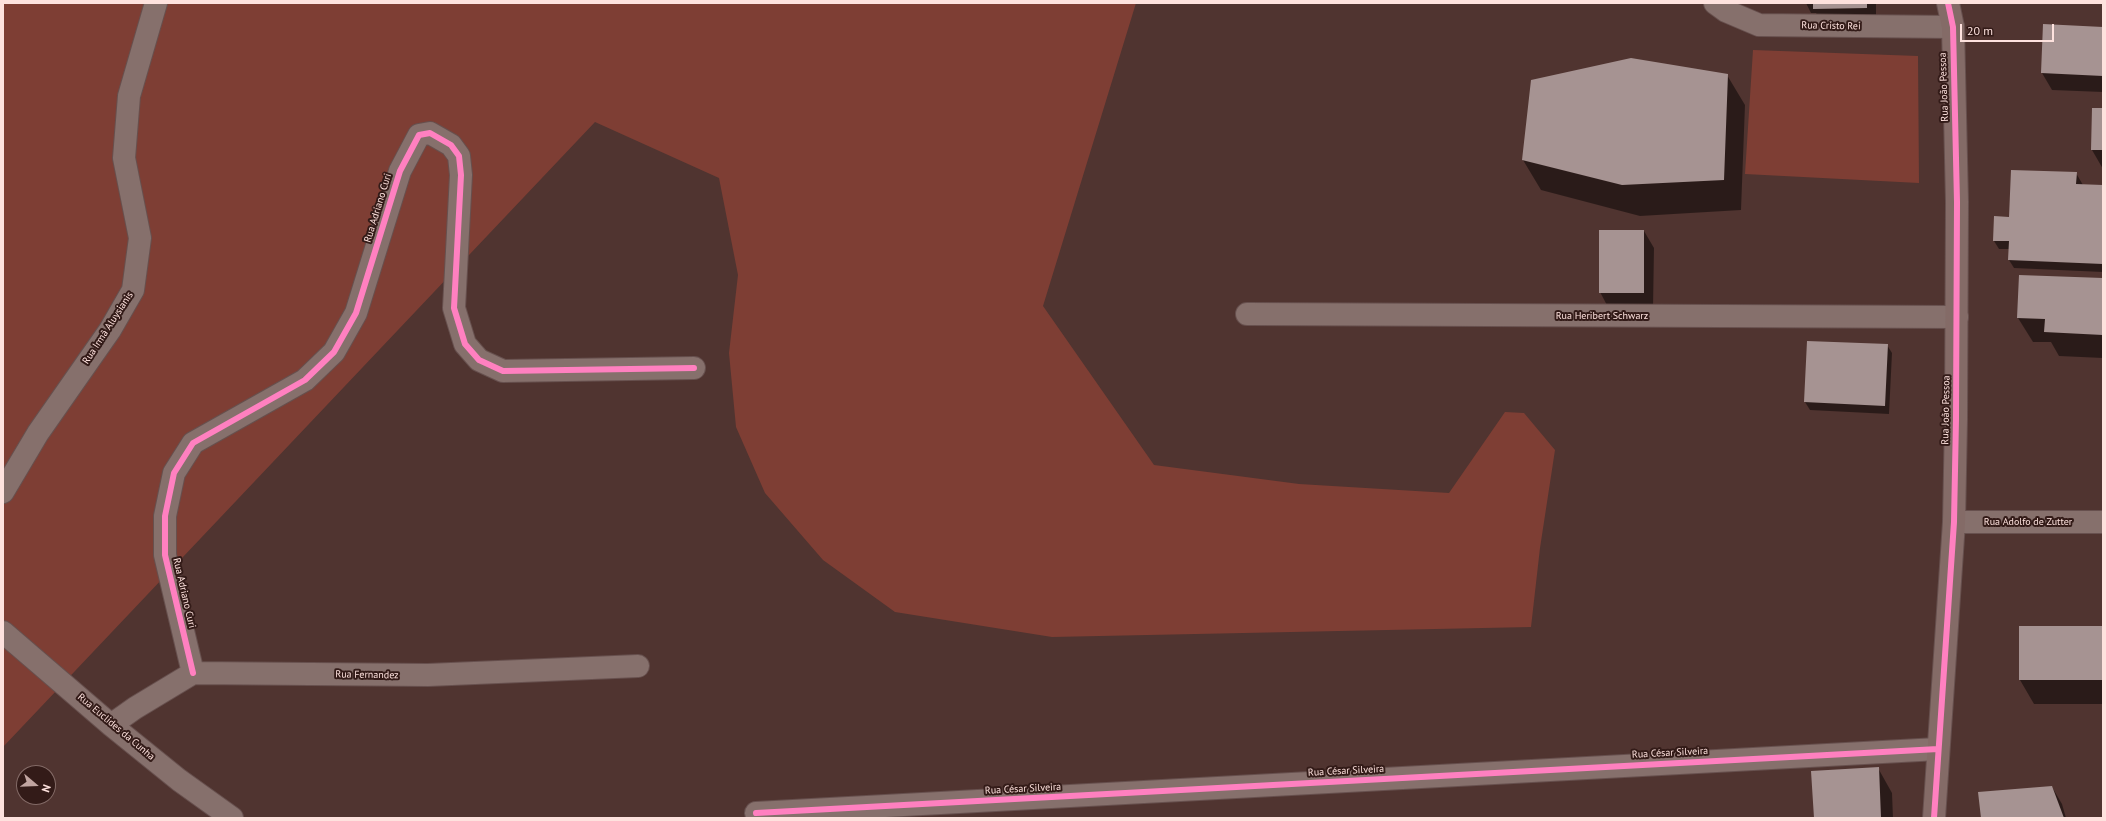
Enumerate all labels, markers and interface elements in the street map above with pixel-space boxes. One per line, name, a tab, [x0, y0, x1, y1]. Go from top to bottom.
scale bar	[1962, 16, 2056, 42]
street label: Rua Cristo Rei	[1801, 19, 1861, 33]
text: 20 m	[1967, 23, 1993, 38]
street label: Rua João Pessoa	[1937, 52, 1951, 122]
street label: Rua Adriano Curi	[362, 172, 394, 244]
street label: Rua Irmã Aluysianis	[80, 290, 136, 366]
street label: Rua Heribert Schwarz	[1556, 310, 1648, 322]
street label: Rua João Pessoa	[1939, 375, 1953, 445]
street label: Rua Adolfo de Zutter	[1984, 516, 2072, 528]
street label: Rua Adriano Curi	[170, 557, 198, 629]
street label: Rua Fernandez	[335, 668, 399, 682]
street label: Rua Euclides da Cunha	[75, 691, 157, 763]
street label: Rua César Silveira	[1632, 745, 1708, 761]
street label: Rua César Silveira	[1308, 763, 1384, 779]
north arrow	[16, 765, 56, 805]
street label: Rua César Silveira	[985, 781, 1061, 797]
text: N	[39, 783, 54, 794]

